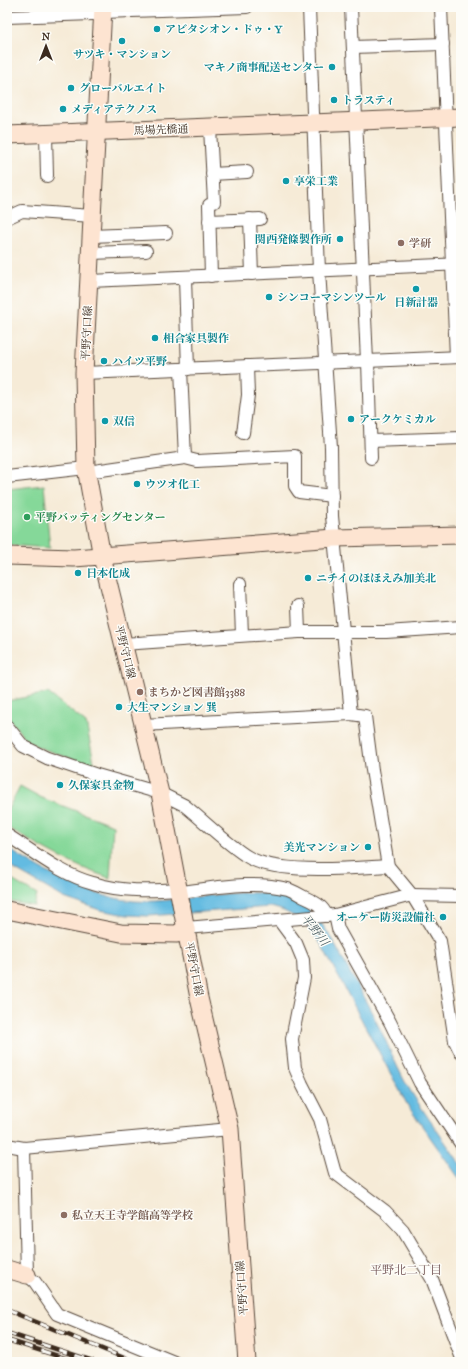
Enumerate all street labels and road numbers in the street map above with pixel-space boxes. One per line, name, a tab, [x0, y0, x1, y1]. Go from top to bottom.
street label: 馬場先橋通	[133, 123, 189, 137]
street label: 平野守口線	[79, 305, 95, 361]
street label: 平野守口線	[112, 624, 138, 680]
street label: 平野守口線	[182, 941, 206, 997]
street label: 平野守口線	[234, 1260, 250, 1316]

